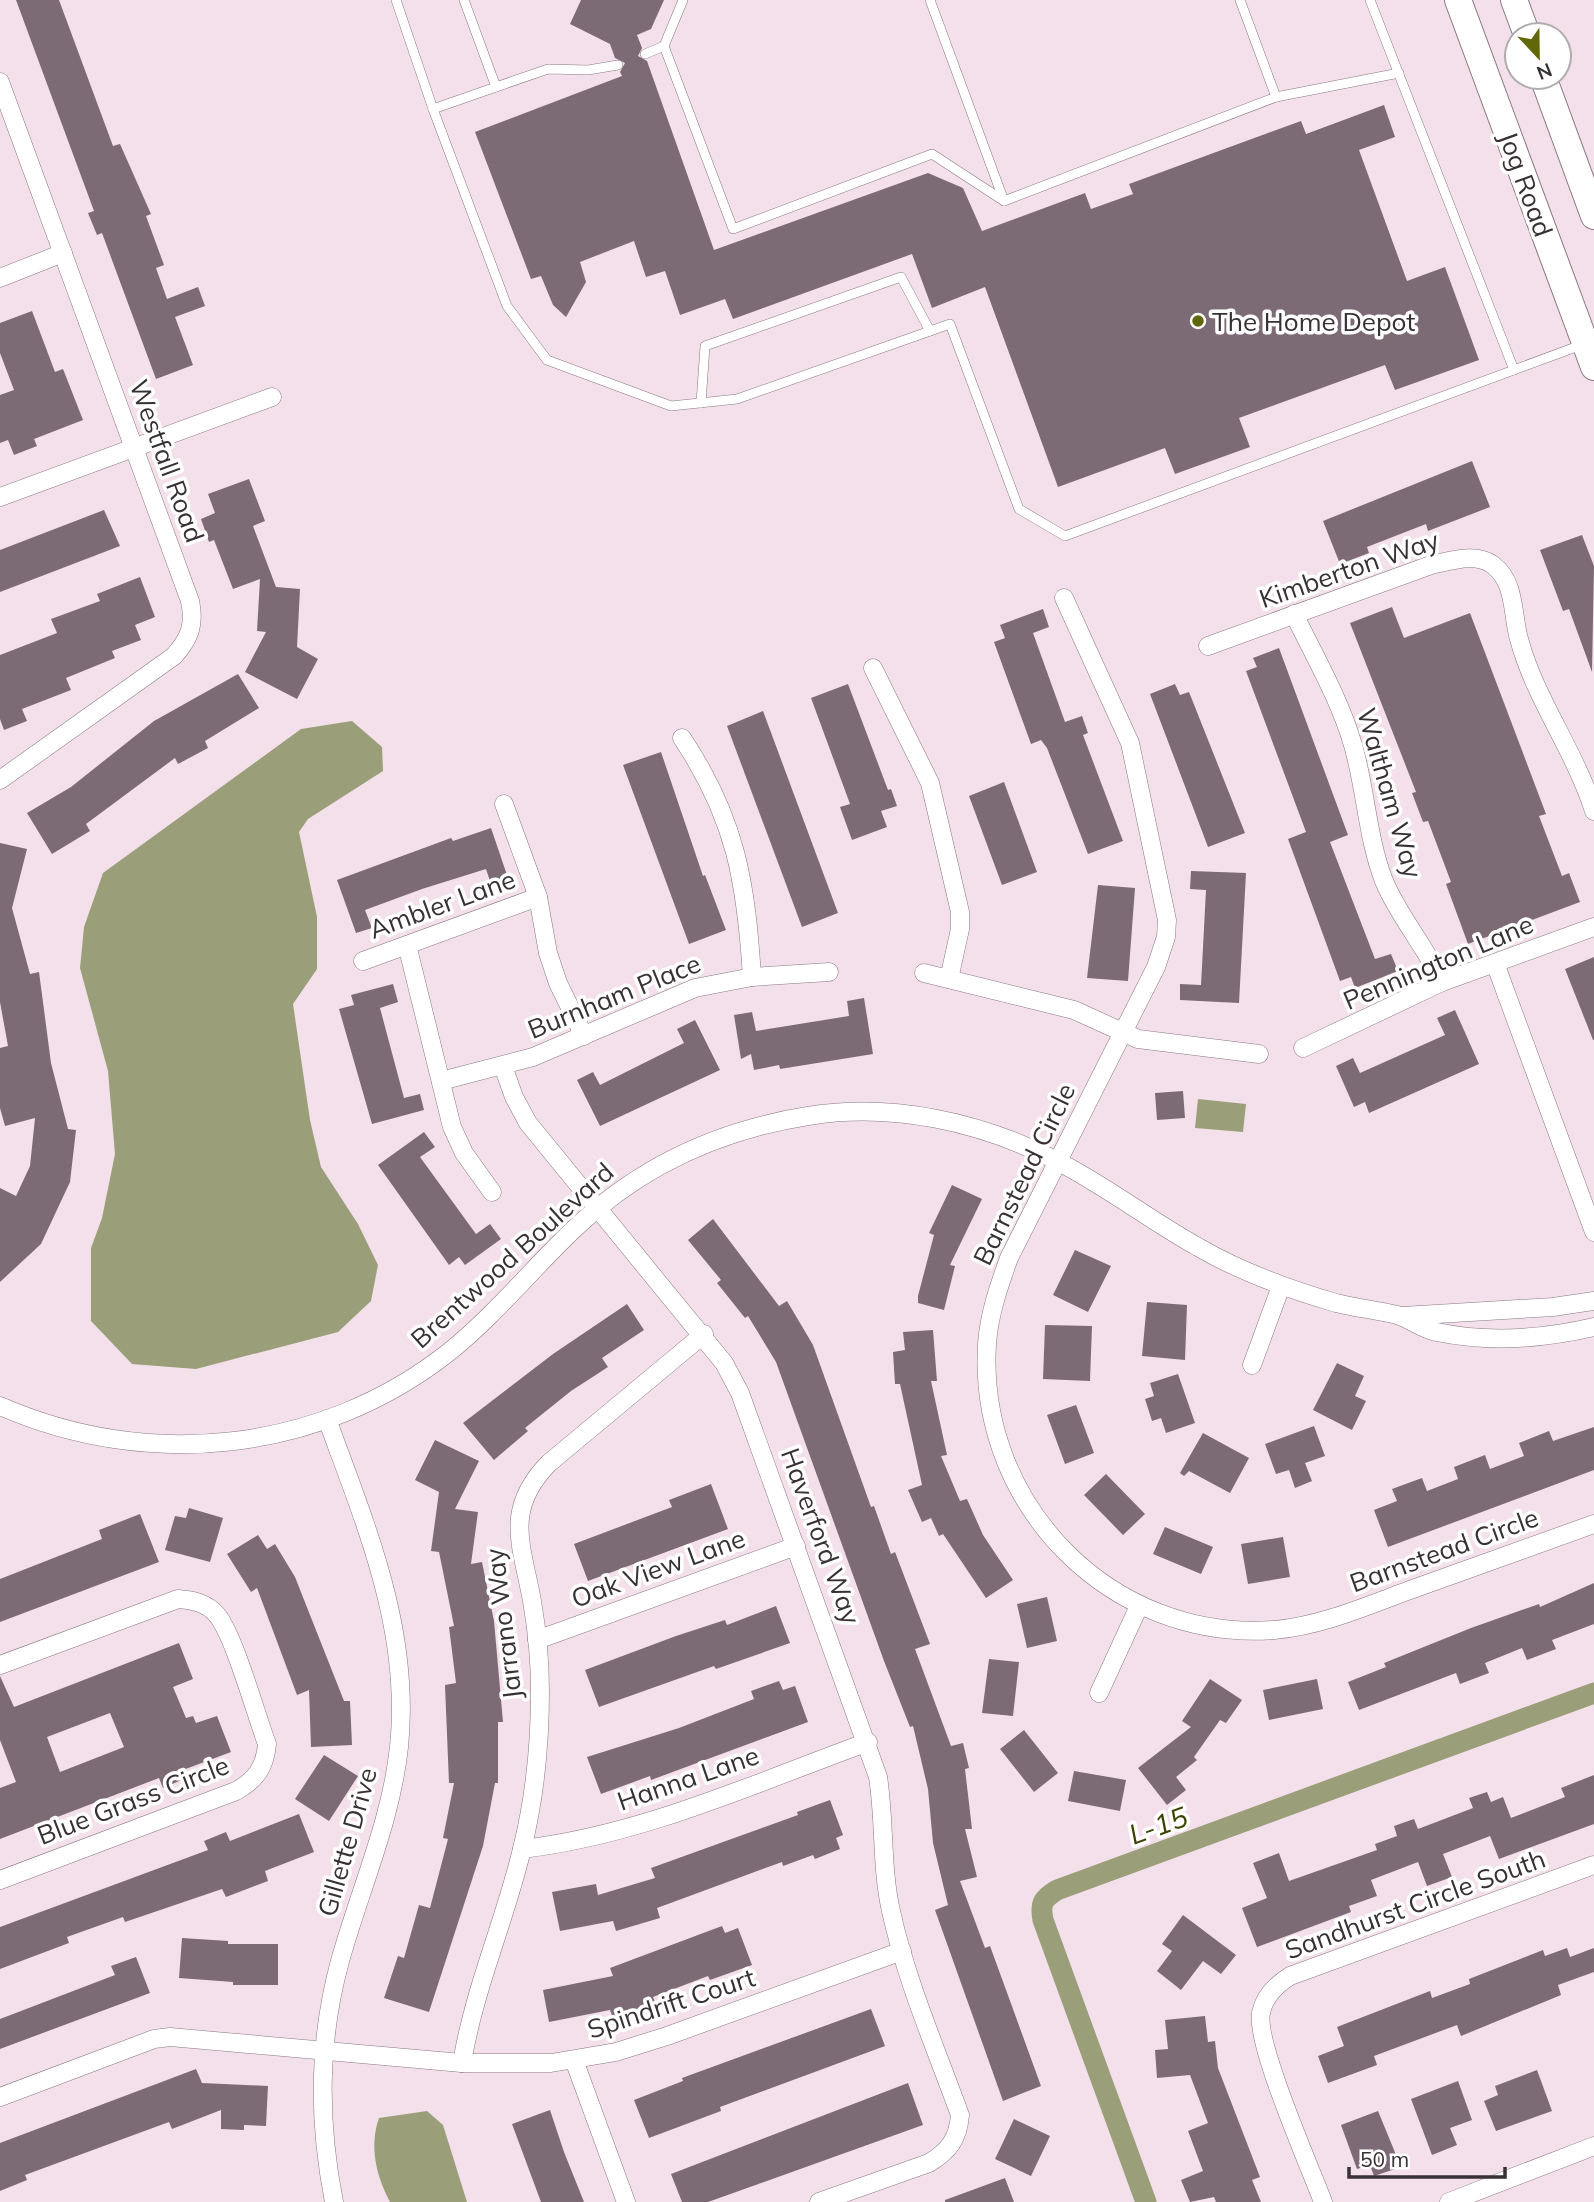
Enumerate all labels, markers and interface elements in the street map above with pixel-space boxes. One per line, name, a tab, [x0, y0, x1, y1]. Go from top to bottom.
north arrow	[1503, 21, 1573, 91]
text: N	[1533, 58, 1556, 86]
street label: Jog Road	[1492, 127, 1560, 241]
place label: The Home Depot	[1212, 305, 1415, 338]
marker: The Home Depot	[1190, 313, 1206, 329]
street label: Westfall Road	[122, 375, 212, 547]
street label: Kimberton Way	[1255, 523, 1443, 615]
street label: Waltham Way	[1350, 704, 1430, 882]
street label: Ambler Lane	[364, 862, 520, 946]
street label: Pennington Lane	[1338, 907, 1538, 1017]
street label: Burnham Place	[523, 946, 705, 1046]
street label: Barnstead Circle	[966, 1078, 1082, 1270]
street label: Brentwood Boulevard	[404, 1155, 620, 1355]
street label: Haverford Way	[774, 1443, 868, 1629]
street label: Barnstead Circle	[1345, 1501, 1543, 1599]
street label: Oak View Lane	[567, 1521, 749, 1615]
street label: Jarrano Way	[477, 1546, 529, 1701]
street label: Hanna Lane	[613, 1738, 763, 1818]
street label: Blue Grass Circle	[32, 1748, 234, 1852]
street label: Gillette Drive	[310, 1764, 384, 1920]
water label: L-15	[1124, 1798, 1192, 1852]
street label: Sandhurst Circle South	[1280, 1842, 1550, 1966]
street label: Spindrift Court	[583, 1960, 759, 2046]
scale bar	[1349, 2136, 1505, 2180]
text: 50 m	[1360, 2146, 1409, 2172]

